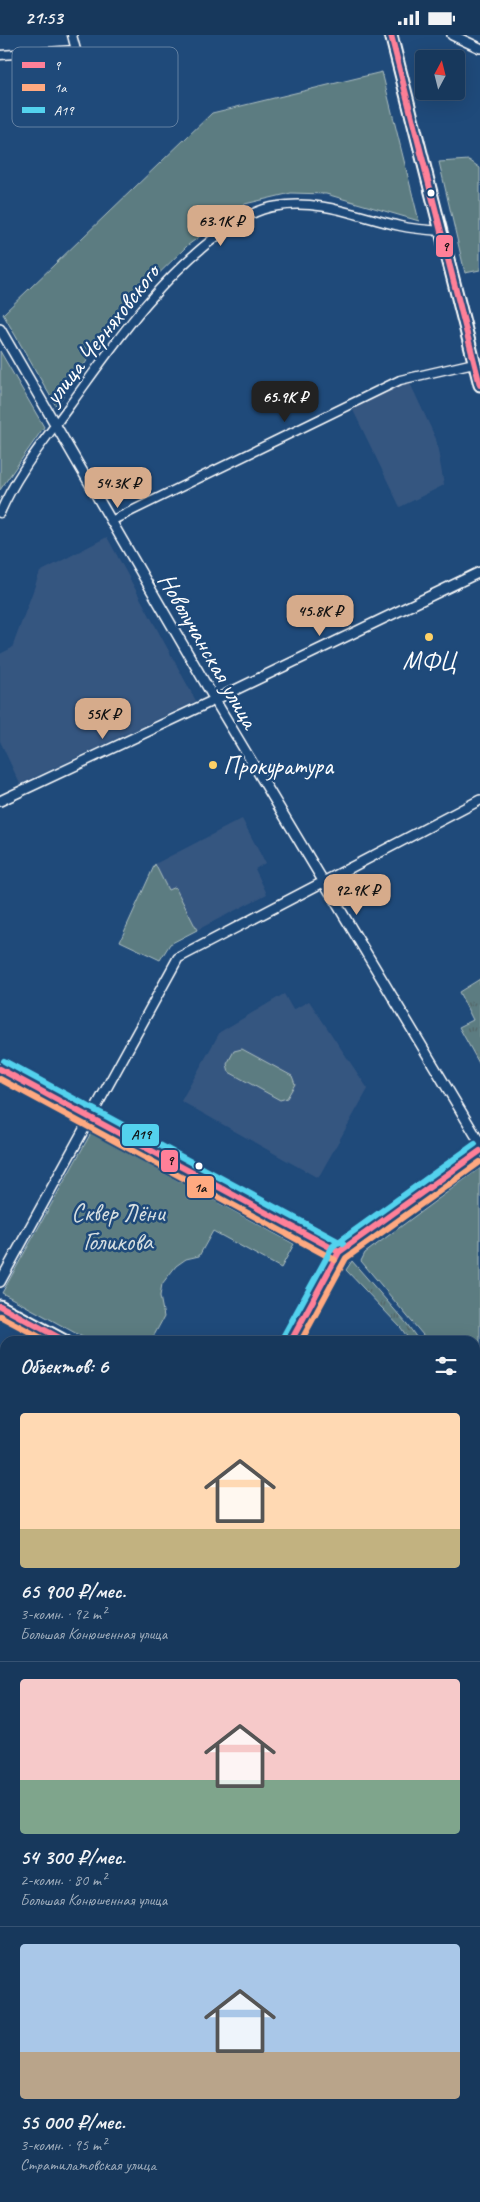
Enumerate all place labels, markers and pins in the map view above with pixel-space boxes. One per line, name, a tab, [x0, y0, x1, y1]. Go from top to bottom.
unlabelled marker	[426, 188, 436, 198]
pin: 63.1K ₽	[175, 205, 267, 247]
pin: 65.9K ₽	[239, 381, 331, 423]
pin: 54.3K ₽	[72, 467, 164, 509]
pin: 45.8K ₽	[274, 595, 366, 637]
marker: МФЦ	[423, 631, 435, 643]
place label: МФЦ	[402, 645, 458, 677]
pin: 55K ₽	[68, 697, 138, 740]
place label: Прокуратура	[223, 750, 335, 782]
marker: Прокуратура	[207, 759, 219, 771]
pin: 92.9K ₽	[311, 873, 403, 916]
unlabelled marker	[194, 1161, 204, 1171]

